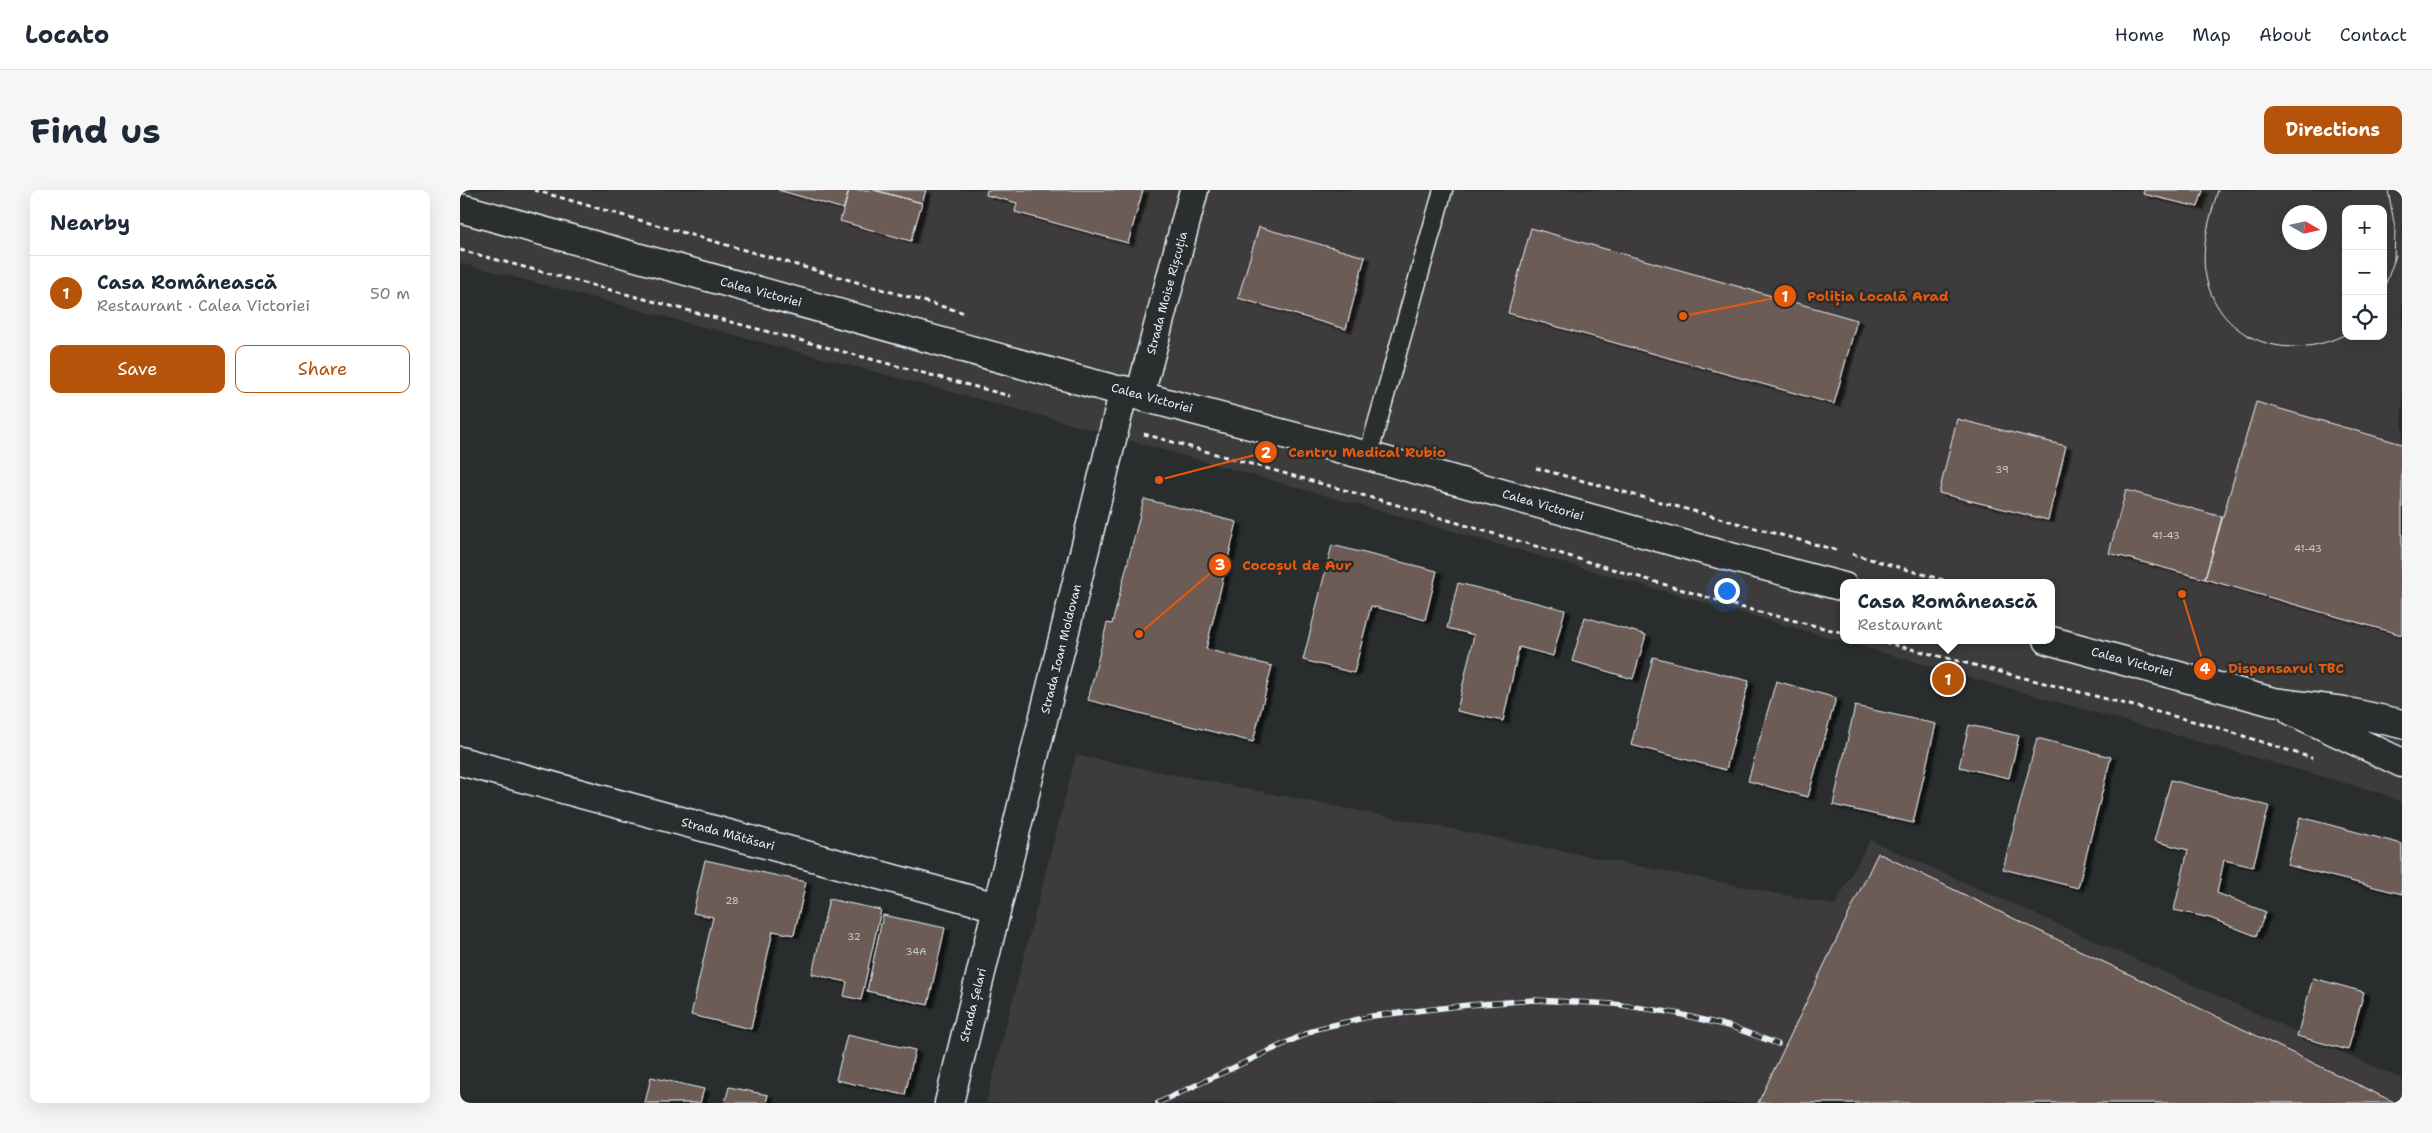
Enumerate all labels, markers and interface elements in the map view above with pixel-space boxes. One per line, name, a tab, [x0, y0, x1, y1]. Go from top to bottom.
text: Locato	[25, 19, 109, 51]
text: Home	[2115, 23, 2164, 47]
text: Map	[2192, 23, 2231, 47]
text: About	[2259, 23, 2312, 47]
text: Contact	[2340, 23, 2407, 47]
button: Directions	[2264, 106, 2402, 154]
text: Find us	[30, 107, 161, 154]
north arrow	[2282, 205, 2327, 250]
map controls	[2342, 205, 2387, 340]
button: +	[2342, 205, 2387, 250]
text: Nearby	[50, 209, 130, 237]
street label: Strada Moise Rișcuția	[1143, 229, 1191, 356]
button: −	[2342, 250, 2387, 295]
text: Casa Românească	[97, 270, 277, 295]
street label: Calea Victoriei	[718, 273, 804, 311]
callout: Poliția Locală Arad	[1772, 282, 1959, 311]
text: 1	[62, 283, 70, 304]
text: 50 m	[370, 283, 410, 304]
text: 1	[1782, 287, 1789, 307]
text: Poliția Locală Arad	[1807, 287, 1949, 306]
text: Restaurant · Calea Victoriei	[97, 295, 310, 316]
button: locate	[2342, 295, 2387, 340]
button: Save	[50, 345, 225, 393]
button: Share	[235, 345, 410, 393]
street label: Calea Victoriei	[1109, 379, 1195, 417]
callout: Centru Medical Rubio	[1254, 438, 1456, 467]
text: 2	[1261, 443, 1272, 463]
text: Centru Medical Rubio	[1288, 443, 1446, 461]
house number: 39	[1995, 463, 2009, 476]
street label: Calea Victoriei	[1500, 486, 1586, 524]
house number: 41-43	[2152, 529, 2180, 542]
house number: 41-43	[2294, 542, 2322, 555]
callout: Cocoșul de Aur	[1207, 550, 1361, 579]
text: 3	[1215, 555, 1225, 575]
text: Cocoșul de Aur	[1242, 556, 1352, 575]
your location	[1714, 578, 1740, 604]
popup	[1840, 579, 2055, 644]
street label: Strada Ioan Moldovan	[1037, 583, 1085, 715]
text: Casa Românească	[1857, 589, 2038, 614]
text: Restaurant	[1857, 614, 1943, 635]
street label: Calea Victoriei	[2089, 643, 2175, 681]
callout: Dispensarul TBC	[2193, 654, 2354, 683]
text: 4	[2200, 659, 2211, 679]
text: Dispensarul TBC	[2228, 659, 2344, 677]
pin: 1	[1932, 660, 1964, 698]
street label: Strada Mătăsari	[680, 814, 776, 854]
house number: 28	[725, 894, 739, 907]
house number: 32	[847, 930, 861, 943]
house number: 34A	[906, 945, 926, 958]
street label: Strada Șelari	[956, 966, 990, 1044]

